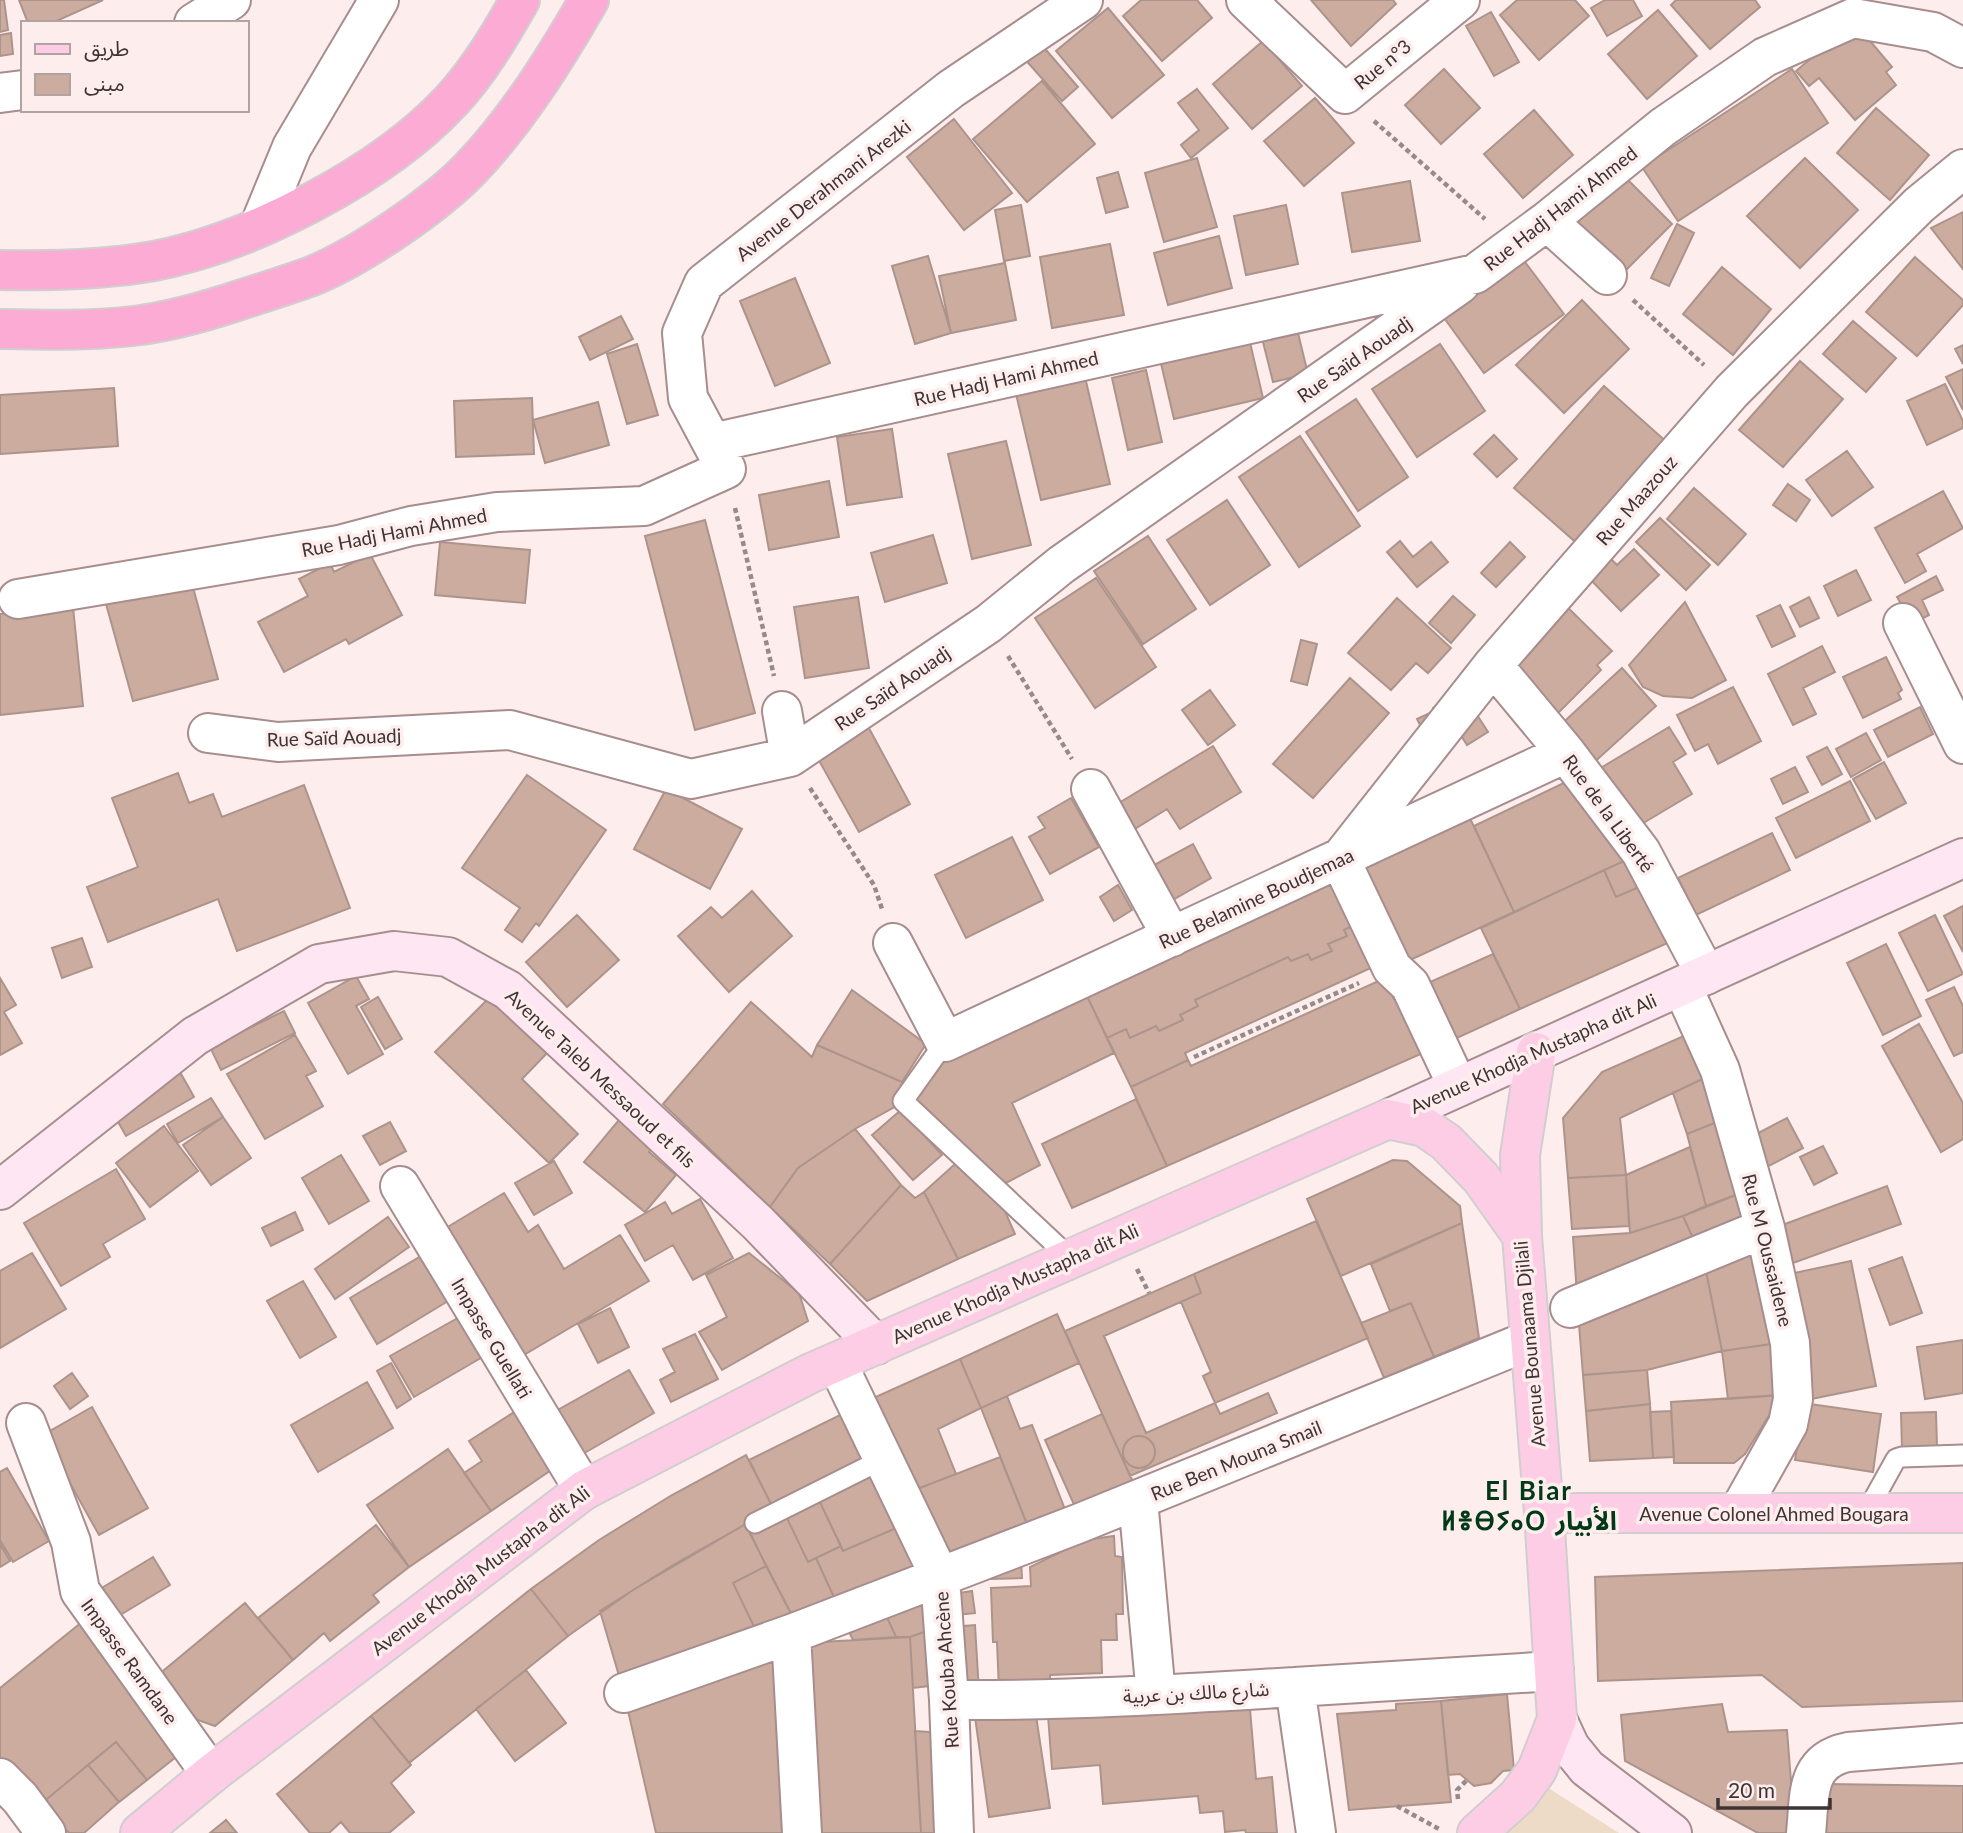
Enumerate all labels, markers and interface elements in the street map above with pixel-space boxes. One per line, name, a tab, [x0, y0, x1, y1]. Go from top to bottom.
legend	[21, 21, 248, 112]
street label: Rue n°3	[1349, 34, 1415, 94]
text: طريق	[84, 35, 129, 62]
text: مبنى	[84, 70, 125, 96]
street label: Avenue Derahmani Arezki	[731, 115, 915, 265]
street label: Rue Hadj Hami Ahmed	[1479, 141, 1641, 275]
street label: Rue Saïd Aouadj	[1292, 311, 1416, 407]
street label: Rue Hadj Hami Ahmed	[912, 346, 1100, 410]
street label: Rue Maazouz	[1591, 450, 1681, 550]
street label: Rue Hadj Hami Ahmed	[299, 503, 489, 561]
street label: Rue Saïd Aouadj	[830, 641, 954, 735]
street label: Rue Saïd Aouadj	[266, 723, 402, 751]
street label: Rue de la Liberté	[1559, 750, 1659, 876]
street label: Rue Belamine Boudjemaa	[1155, 843, 1357, 953]
street label: Avenue Taleb Messaoud et fils	[501, 984, 701, 1172]
street label: Avenue Khodja Mustapha dit Ali	[1406, 988, 1660, 1118]
street label: Rue M Oussaidene	[1738, 1171, 1798, 1329]
street label: Avenue Khodja Mustapha dit Ali	[888, 1218, 1142, 1348]
street label: Avenue Bounaama Djilali	[1509, 1240, 1549, 1448]
street label: Impasse Guellati	[447, 1274, 537, 1402]
street label: Rue Ben Mouna Smail	[1147, 1415, 1325, 1505]
district label: El Biar ⵍⴻⴱⵢⴰⵔ الأبيار	[1441, 1474, 1617, 1536]
street label: Avenue Khodja Mustapha dit Ali	[366, 1480, 594, 1660]
street label: Avenue Colonel Ahmed Bougara	[1639, 1502, 1909, 1525]
street label: Rue Kouba Ahcène	[929, 1591, 963, 1749]
street label: Impasse Ramdane	[77, 1594, 183, 1728]
street label: شارع مالك بن عربية	[1122, 1677, 1270, 1710]
scale bar	[1718, 1766, 1830, 1810]
text: 20 m	[1728, 1777, 1775, 1802]

